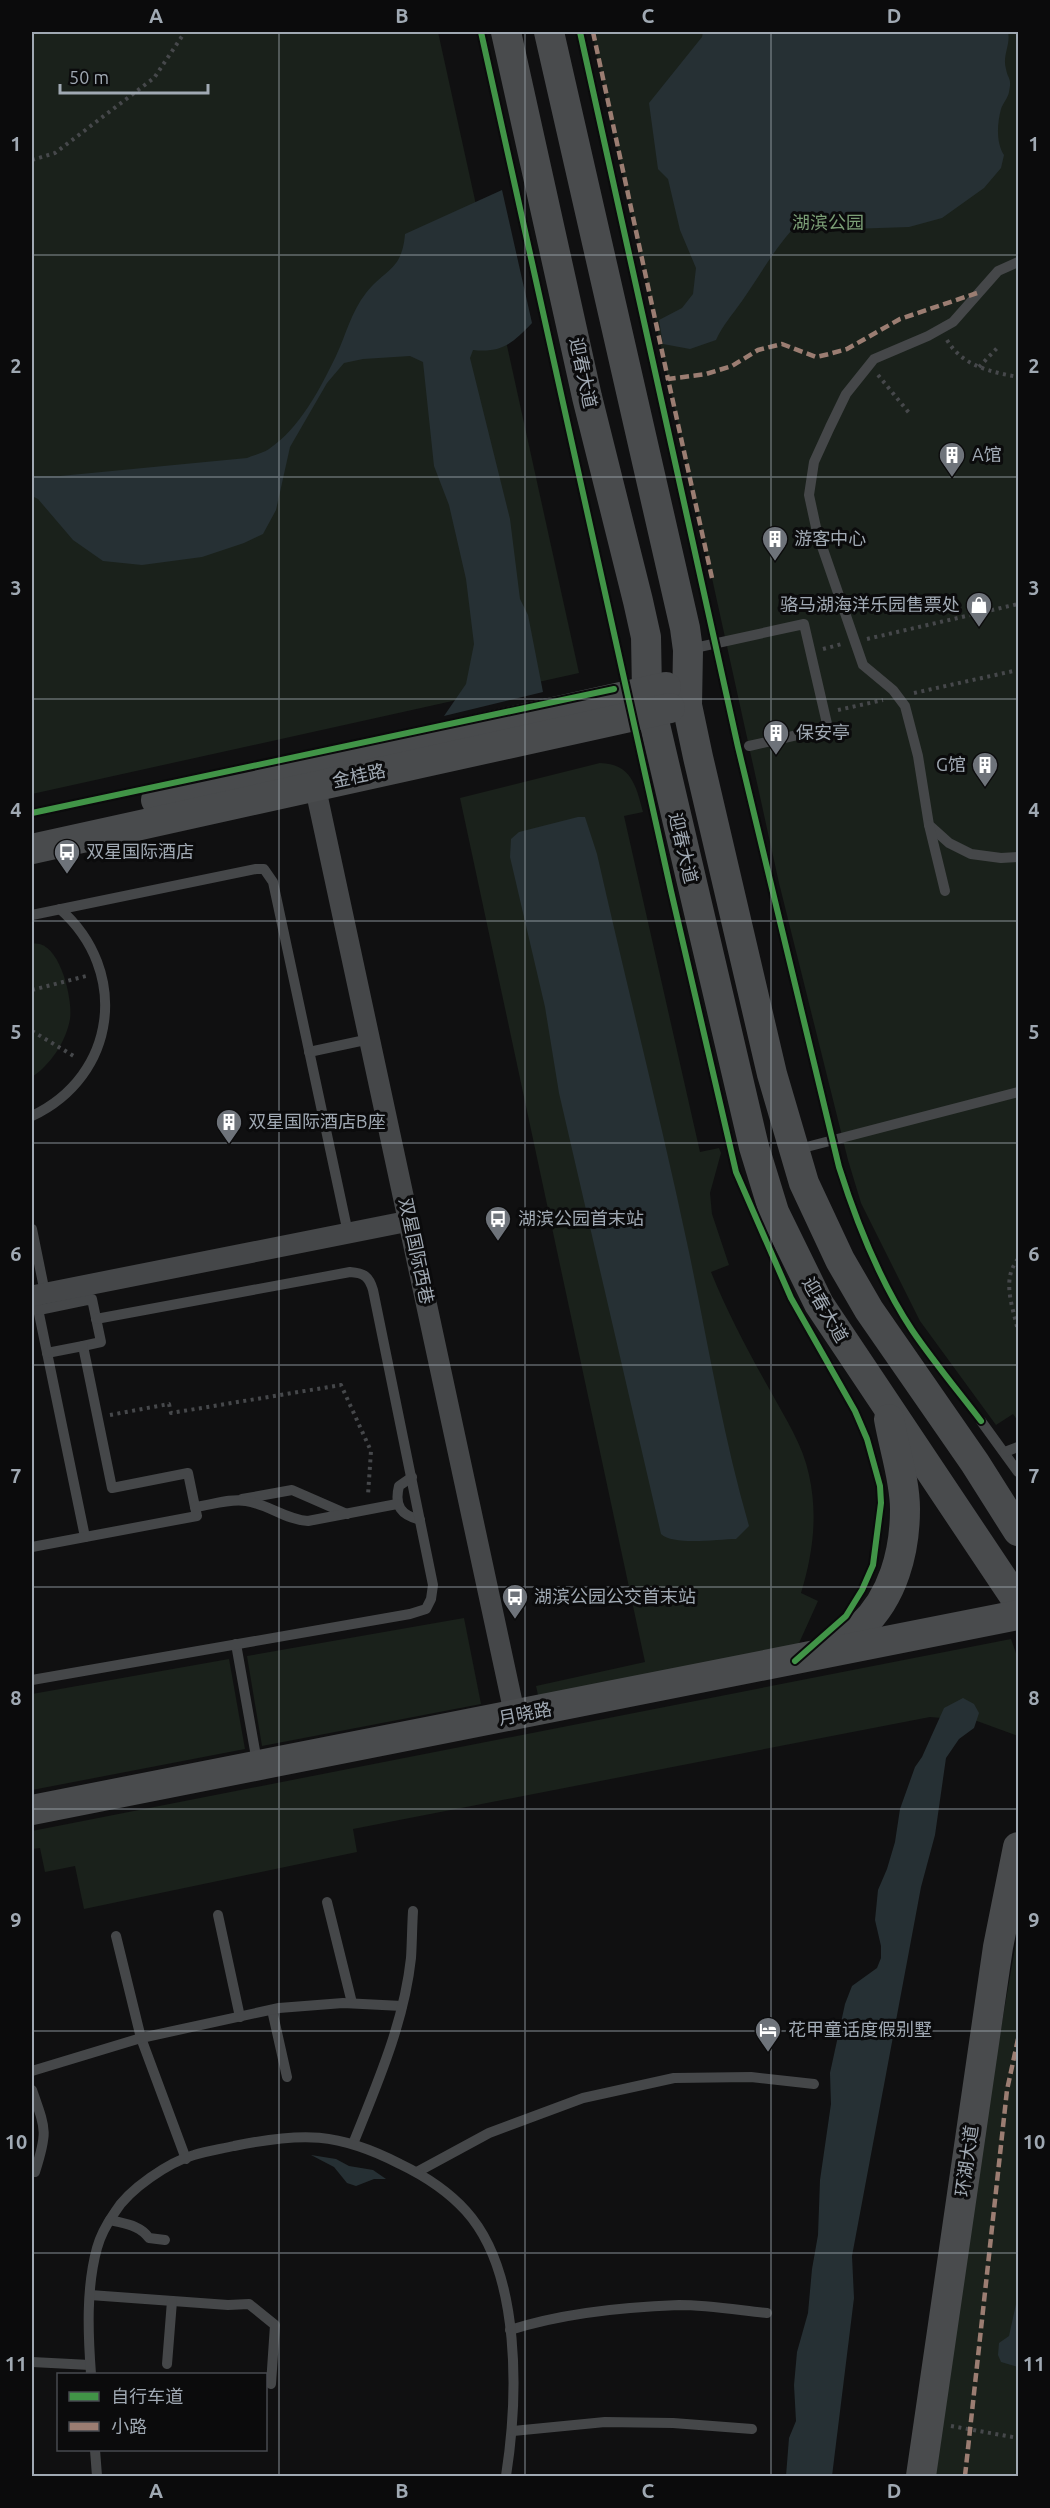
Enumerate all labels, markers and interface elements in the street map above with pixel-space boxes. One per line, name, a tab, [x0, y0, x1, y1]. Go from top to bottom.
text: A	[149, 4, 163, 27]
text: B	[395, 4, 409, 27]
text: C	[642, 4, 655, 27]
text: D	[887, 4, 901, 27]
scale bar	[60, 57, 208, 95]
text: 50 m	[69, 67, 109, 87]
text: 1	[10, 132, 22, 155]
text: 1	[1028, 132, 1040, 155]
park label: 湖滨公园	[792, 212, 864, 232]
street label: 迎春大道	[567, 335, 601, 410]
text: 2	[10, 354, 22, 377]
text: 2	[1028, 354, 1040, 377]
building icon: A馆	[937, 440, 967, 478]
place label: A馆	[972, 444, 1002, 464]
building icon: 游客中心	[760, 524, 790, 562]
place label: 游客中心	[794, 528, 866, 548]
text: 3	[10, 576, 22, 599]
text: 3	[1028, 576, 1040, 599]
shop icon: 骆马湖海洋乐园售票处	[964, 590, 994, 628]
place label: 骆马湖海洋乐园售票处	[780, 594, 960, 614]
building icon: 保安亭	[761, 718, 791, 756]
place label: 保安亭	[796, 722, 850, 742]
building icon: G馆	[970, 750, 1000, 788]
place label: G馆	[936, 754, 966, 774]
street label: 金桂路	[330, 760, 387, 790]
text: 4	[10, 798, 22, 821]
text: 4	[1028, 798, 1040, 821]
street label: 迎春大道	[666, 810, 702, 885]
bus stop icon: 双星国际酒店	[52, 837, 82, 875]
place label: 双星国际酒店	[86, 841, 194, 861]
text: 5	[10, 1020, 22, 1043]
text: 5	[1028, 1020, 1040, 1043]
building icon: 双星国际酒店B座	[214, 1107, 244, 1145]
place label: 双星国际酒店B座	[248, 1111, 385, 1131]
street label: 双星国际西巷	[396, 1196, 438, 1306]
bus stop icon: 湖滨公园首末站	[483, 1204, 513, 1242]
place label: 湖滨公园首末站	[518, 1208, 644, 1228]
text: 6	[10, 1242, 22, 1265]
text: 6	[1028, 1242, 1040, 1265]
street label: 迎春大道	[799, 1273, 853, 1346]
text: 7	[10, 1464, 22, 1487]
text: 7	[1028, 1464, 1040, 1487]
bus stop icon: 湖滨公园公交首末站	[500, 1582, 530, 1620]
place label: 湖滨公园公交首末站	[534, 1586, 696, 1606]
text: 8	[10, 1686, 22, 1709]
text: 8	[1028, 1686, 1040, 1709]
street label: 月晓路	[496, 1698, 553, 1728]
text: 9	[10, 1908, 22, 1931]
text: 9	[1028, 1908, 1040, 1931]
hotel icon: 花甲童话度假别墅	[753, 2015, 783, 2053]
place label: 花甲童话度假别墅	[788, 2019, 932, 2039]
street label: 环湖大道	[951, 2124, 981, 2198]
text: 10	[5, 2130, 27, 2153]
text: 10	[1023, 2130, 1045, 2153]
text: 11	[5, 2352, 27, 2375]
text: 11	[1023, 2352, 1045, 2375]
legend	[57, 2373, 267, 2451]
text: 自行车道	[111, 2386, 183, 2406]
text: 小路	[111, 2416, 147, 2436]
text: A	[149, 2479, 163, 2502]
text: B	[395, 2479, 409, 2502]
text: C	[642, 2479, 655, 2502]
text: D	[887, 2479, 901, 2502]

